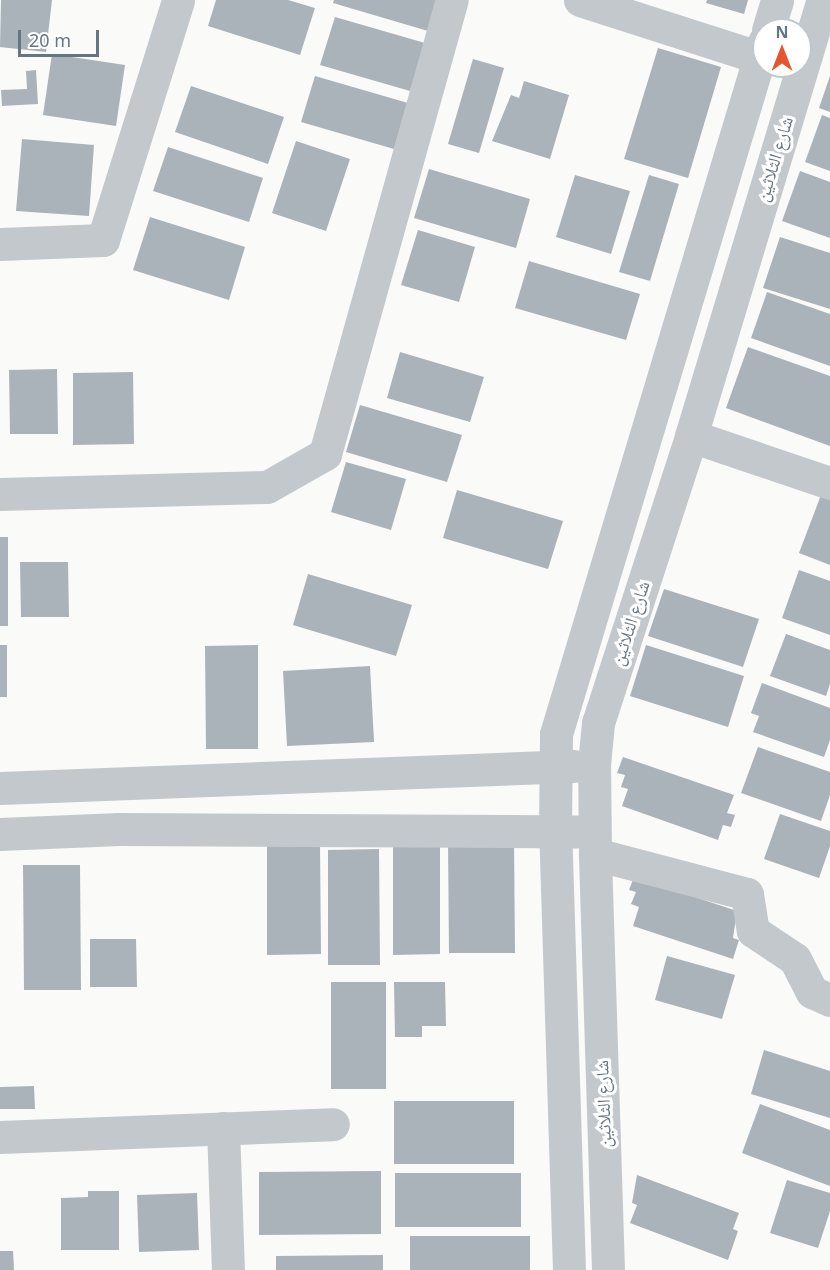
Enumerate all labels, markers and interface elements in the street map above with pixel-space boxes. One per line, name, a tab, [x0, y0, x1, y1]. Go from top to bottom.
scale bar	[21, 18, 102, 56]
north arrow	[752, 18, 812, 78]
text: N	[775, 21, 789, 43]
text: 20 m	[29, 28, 71, 52]
street label: شارع الثلاثين	[751, 114, 797, 204]
street label: شارع الثلاثين	[606, 578, 654, 668]
street label: شارع الثلاثين	[591, 1060, 615, 1148]

